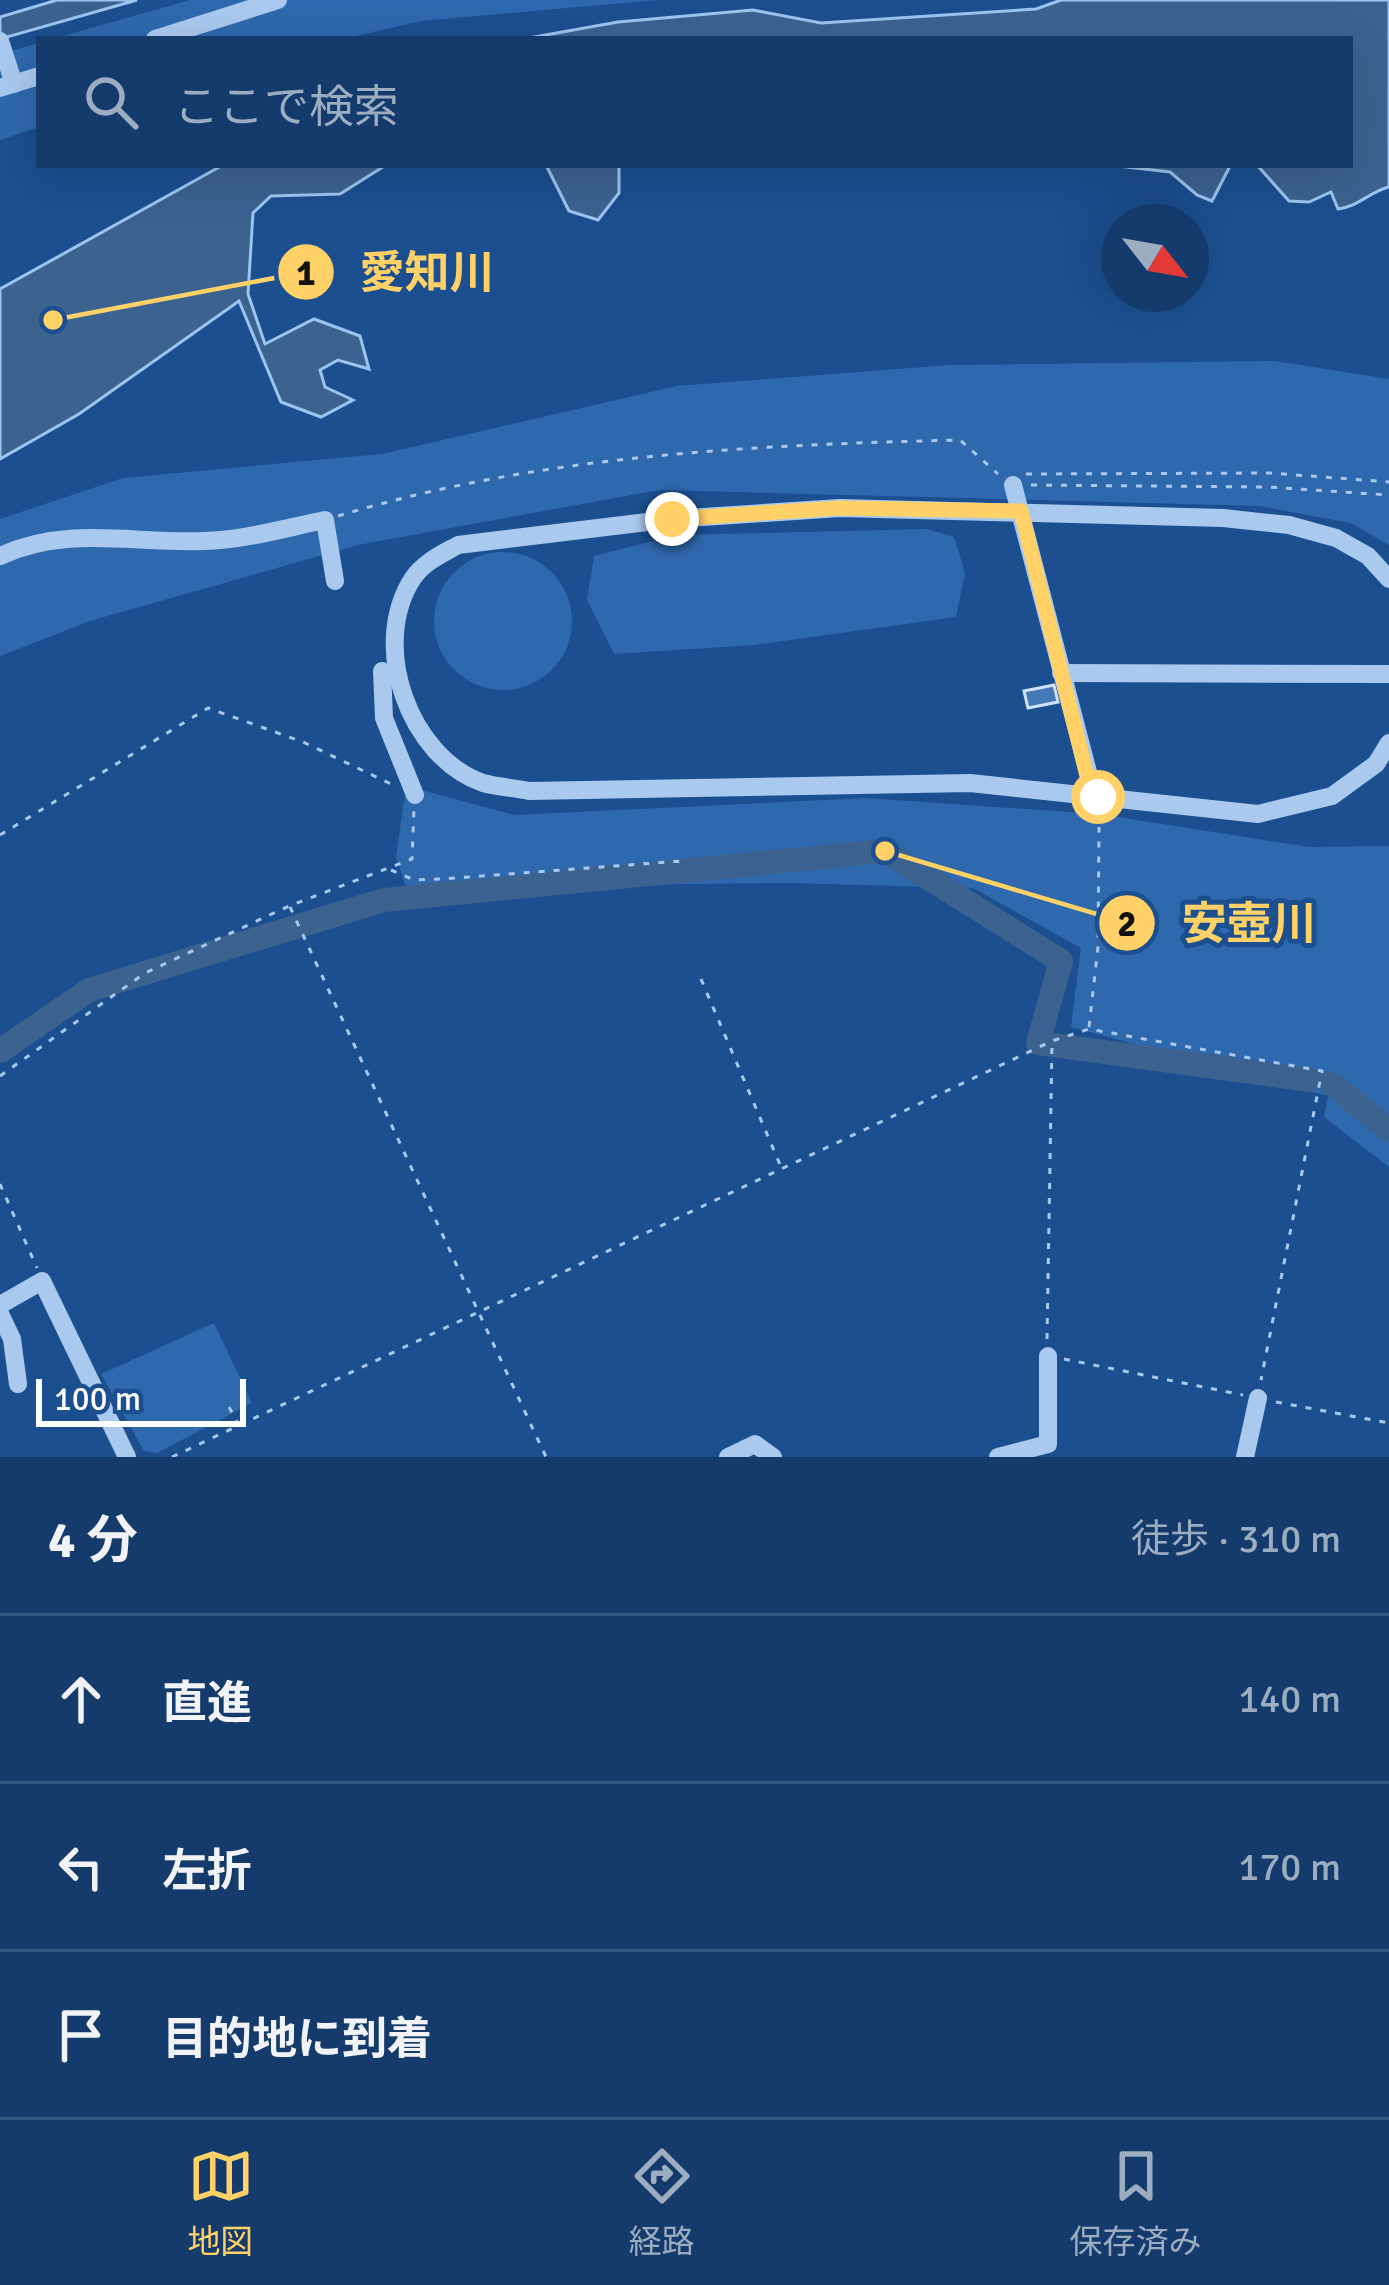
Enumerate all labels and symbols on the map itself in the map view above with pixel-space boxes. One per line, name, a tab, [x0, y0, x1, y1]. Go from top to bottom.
north arrow	[1101, 204, 1209, 312]
callout: 愛知川	[276, 231, 519, 312]
text: 愛知川	[359, 246, 495, 301]
text: 1	[296, 251, 316, 296]
route end	[645, 492, 699, 546]
route start	[1071, 770, 1125, 824]
callout: 安壺川	[1097, 883, 1340, 964]
text: 安壺川	[1181, 897, 1317, 952]
text: 2	[1117, 902, 1137, 947]
scale bar	[36, 1373, 246, 1426]

